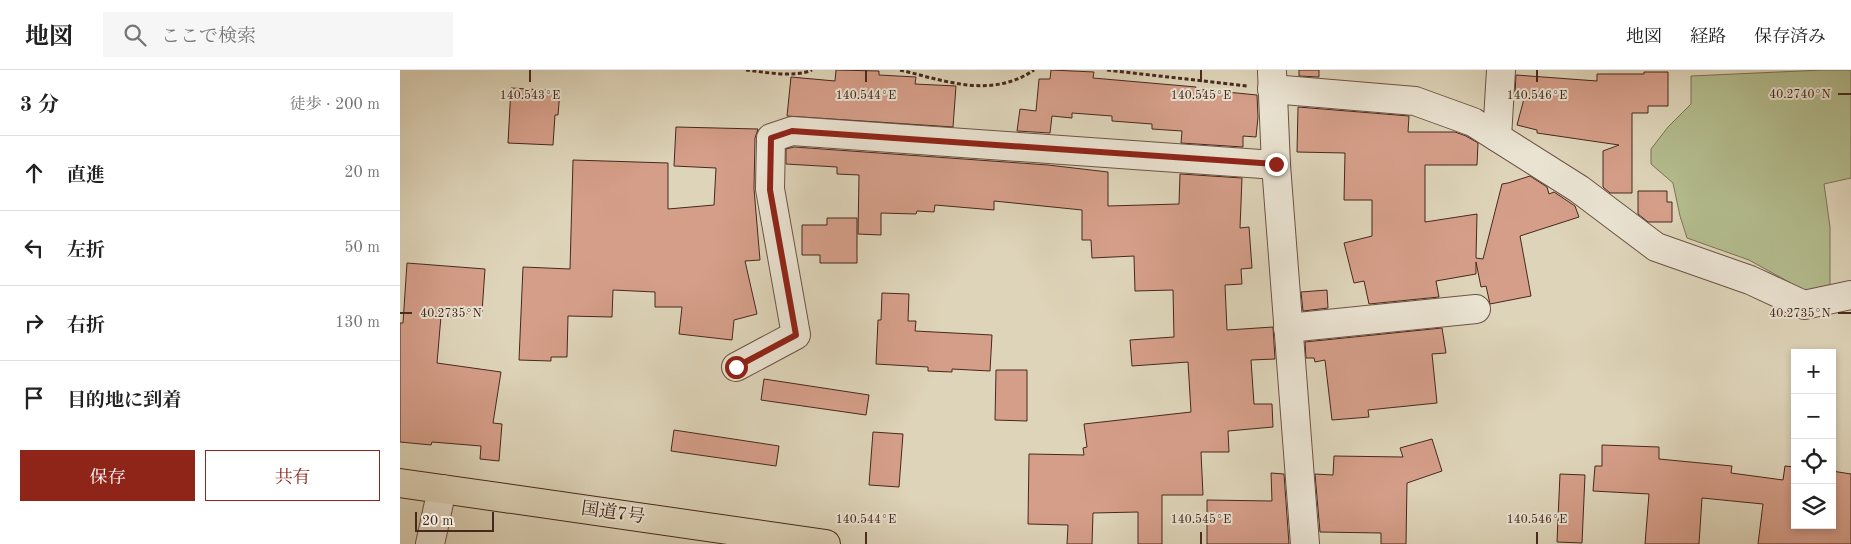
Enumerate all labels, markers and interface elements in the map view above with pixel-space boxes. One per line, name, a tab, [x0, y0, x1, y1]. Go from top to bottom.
search box	[103, 12, 453, 57]
icon: search	[121, 21, 149, 49]
text: 地図	[25, 26, 73, 50]
text: ここで検索	[161, 28, 256, 47]
text: 地図	[1626, 28, 1662, 46]
text: 経路	[1690, 28, 1726, 46]
text: 保存済み	[1754, 28, 1826, 46]
text: 140.543°E	[500, 89, 560, 102]
text: 140.544°E	[836, 89, 896, 102]
text: 140.545°E	[1171, 89, 1231, 102]
text: 140.546°E	[1507, 89, 1567, 102]
text: 40.2740°N	[1769, 89, 1831, 101]
text: 3 分	[20, 95, 59, 116]
text: 徒歩 · 200 m	[290, 97, 380, 113]
route end	[1265, 153, 1288, 176]
icon: ahead	[20, 159, 48, 187]
text: 20 m	[344, 165, 380, 181]
text: 直進	[67, 167, 105, 186]
icon: left	[20, 234, 48, 262]
text: 50 m	[344, 240, 380, 256]
text: 左折	[67, 242, 105, 261]
text: 40.2735°N	[420, 307, 482, 320]
text: 40.2735°N	[1769, 307, 1831, 320]
icon: right	[20, 309, 48, 337]
text: 130 m	[335, 315, 380, 331]
text: 右折	[67, 317, 105, 336]
map controls	[1791, 349, 1836, 529]
button: +	[1791, 349, 1836, 394]
route start	[725, 356, 748, 379]
icon: arrive	[20, 384, 48, 412]
text: 目的地に到着	[67, 392, 181, 411]
button: −	[1791, 394, 1836, 439]
button: locate	[1791, 439, 1836, 484]
button: 保存	[20, 450, 195, 501]
button: 共有	[205, 450, 380, 501]
button: layers	[1791, 484, 1836, 529]
street label: 国道7号	[580, 498, 646, 526]
scale bar	[415, 509, 494, 532]
text: 140.544°E	[836, 513, 896, 526]
text: 140.545°E	[1171, 513, 1231, 526]
text: 140.546°E	[1507, 513, 1567, 526]
text: 20 m	[422, 514, 453, 528]

